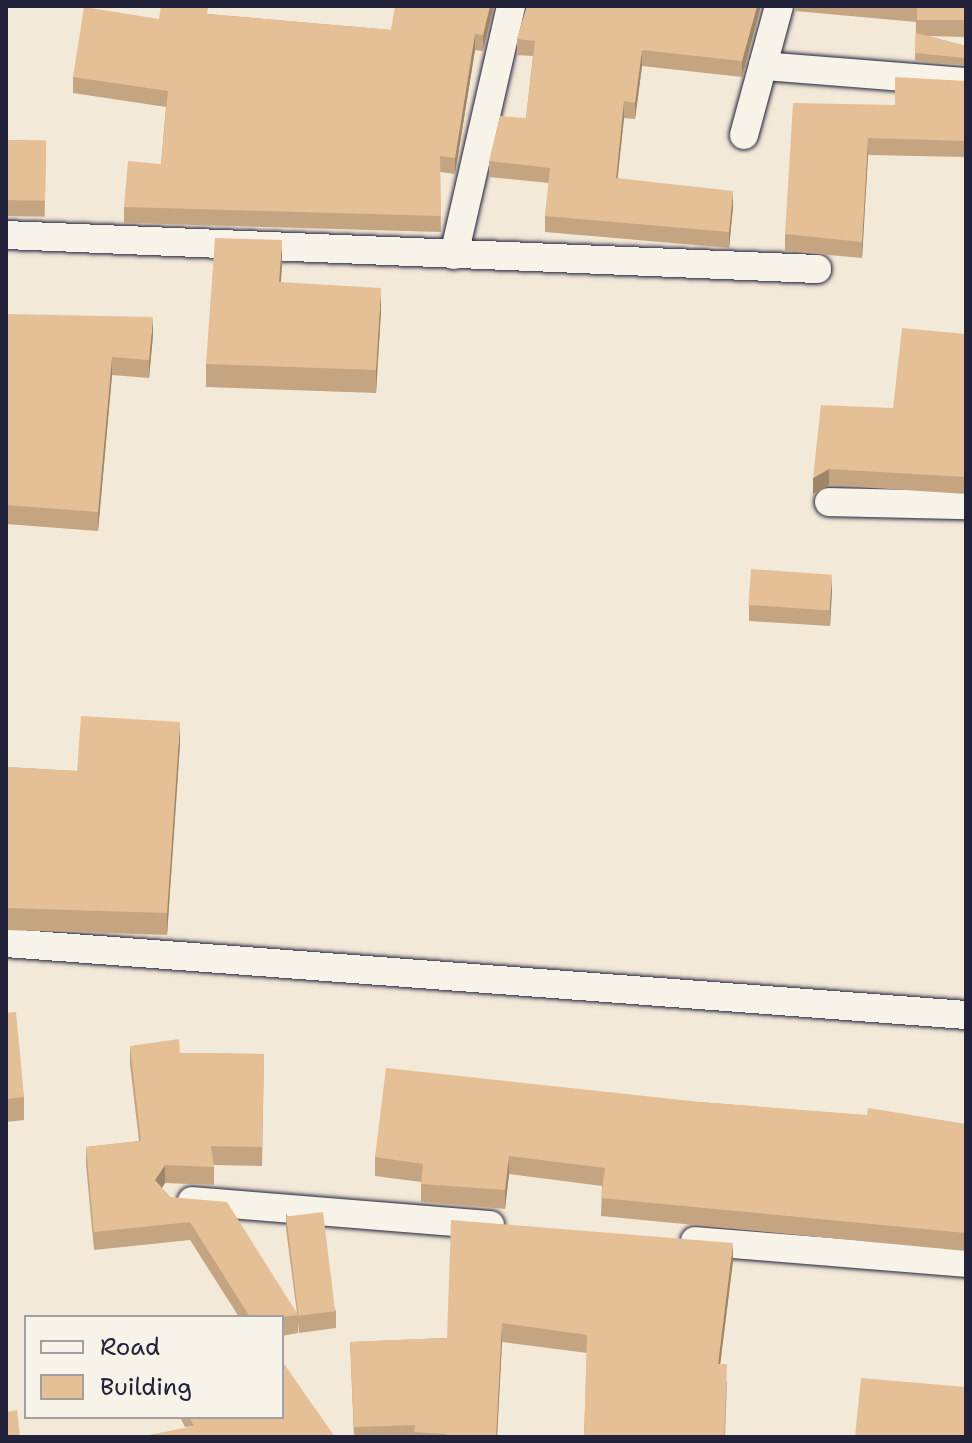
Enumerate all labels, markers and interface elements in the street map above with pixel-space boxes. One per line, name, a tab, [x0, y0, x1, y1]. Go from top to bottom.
legend	[24, 1315, 284, 1419]
text: Road	[100, 1331, 160, 1363]
text: Building	[100, 1371, 192, 1403]

